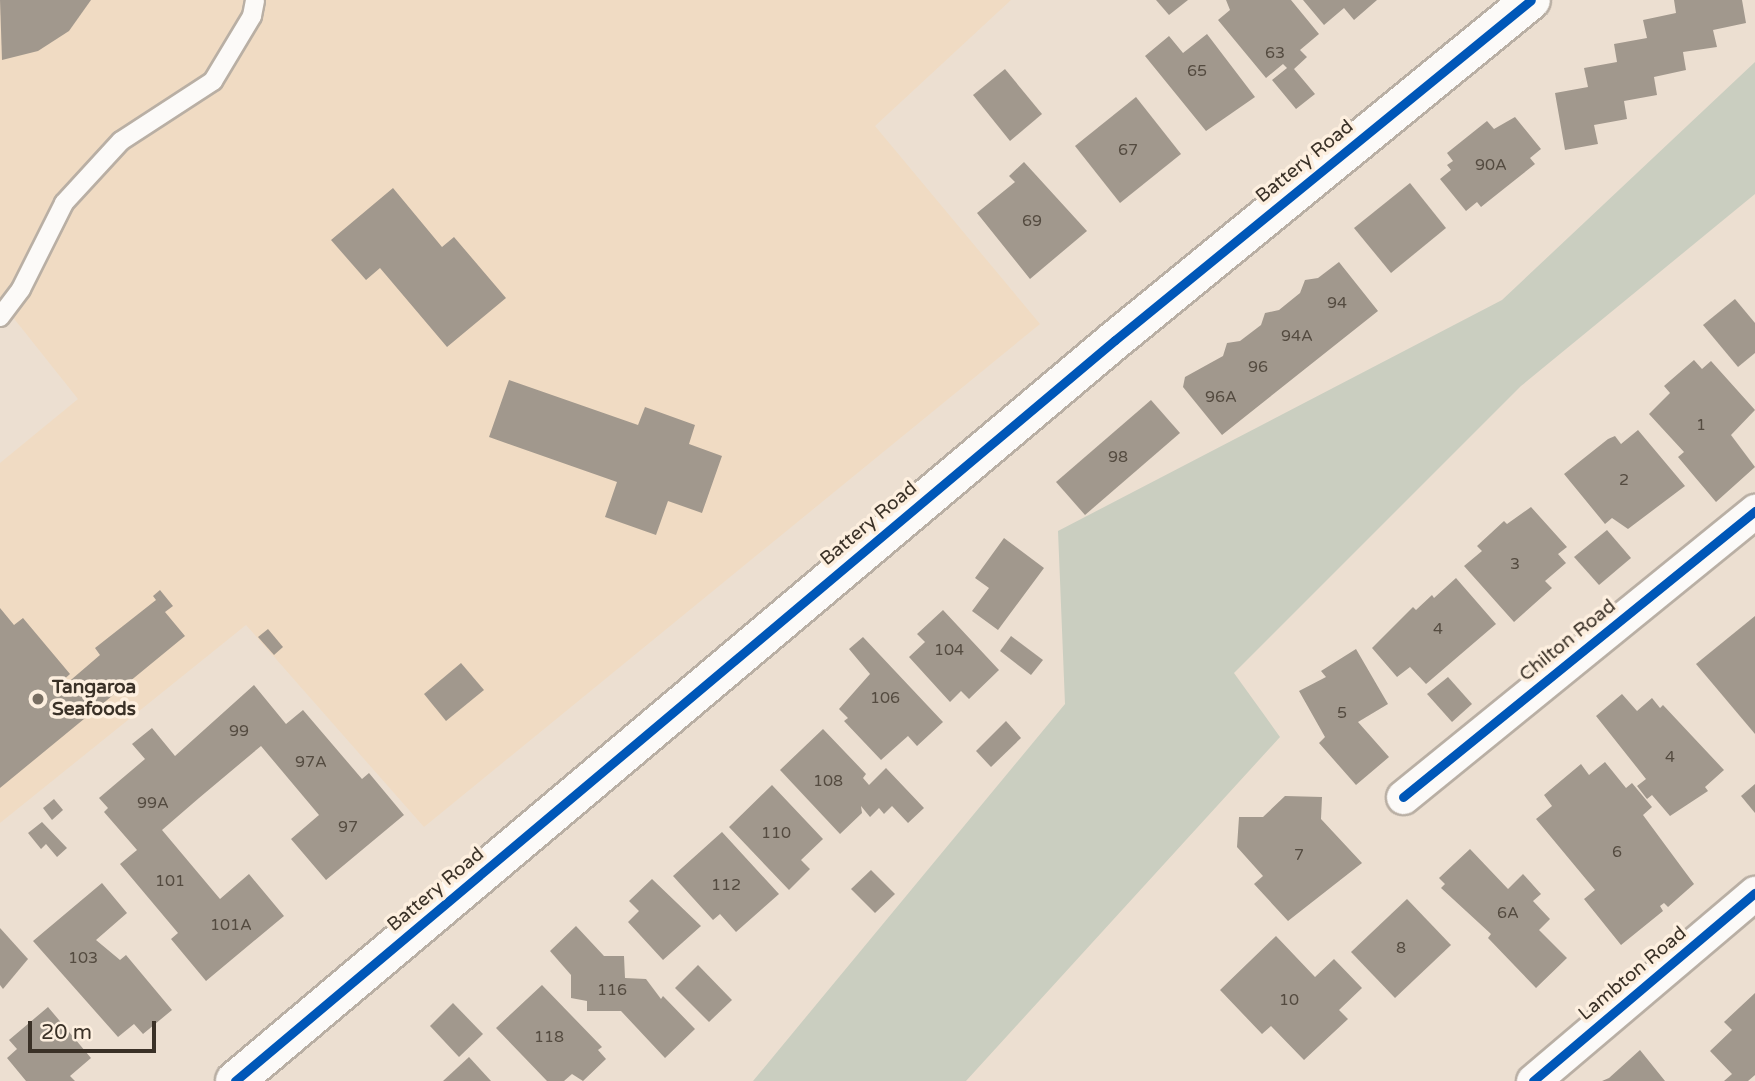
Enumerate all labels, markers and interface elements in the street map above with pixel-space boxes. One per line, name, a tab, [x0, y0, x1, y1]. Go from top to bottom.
house number: 63	[1265, 43, 1285, 63]
house number: 65	[1187, 61, 1207, 81]
street label: Battery Road	[1252, 116, 1358, 208]
house number: 67	[1118, 140, 1138, 160]
house number: 90A	[1475, 155, 1507, 175]
house number: 69	[1022, 211, 1042, 231]
house number: 94	[1327, 293, 1347, 313]
house number: 94A	[1281, 326, 1313, 346]
house number: 96	[1248, 357, 1268, 377]
house number: 96A	[1205, 387, 1237, 407]
house number: 1	[1696, 415, 1706, 435]
house number: 98	[1108, 447, 1128, 467]
house number: 2	[1619, 470, 1629, 490]
street label: Battery Road	[816, 477, 922, 571]
house number: 3	[1510, 554, 1520, 574]
street label: Chilton Road	[1515, 595, 1621, 687]
house number: 4	[1433, 619, 1443, 639]
house number: 104	[934, 640, 964, 660]
place label: Tangaroa Seafoods	[52, 677, 136, 721]
house number: 106	[870, 688, 900, 708]
marker: Tangaroa Seafoods	[30, 691, 46, 707]
house number: 5	[1337, 703, 1347, 723]
house number: 99	[229, 721, 249, 741]
house number: 4	[1665, 747, 1675, 767]
house number: 97A	[295, 752, 327, 772]
house number: 108	[813, 771, 843, 791]
house number: 99A	[137, 793, 169, 813]
house number: 97	[338, 817, 358, 837]
house number: 110	[761, 823, 791, 843]
house number: 6	[1612, 842, 1622, 862]
street label: Battery Road	[383, 843, 489, 937]
house number: 7	[1294, 845, 1304, 865]
house number: 101	[155, 871, 185, 891]
house number: 112	[711, 875, 741, 895]
house number: 6A	[1497, 903, 1519, 923]
house number: 101A	[210, 915, 252, 935]
street label: Lambton Road	[1574, 922, 1692, 1026]
house number: 8	[1396, 938, 1406, 958]
house number: 103	[68, 948, 98, 968]
house number: 116	[597, 980, 627, 1000]
house number: 10	[1279, 990, 1299, 1010]
scale bar	[32, 1007, 159, 1052]
text: 20 m	[41, 1020, 92, 1045]
house number: 118	[534, 1027, 564, 1047]

